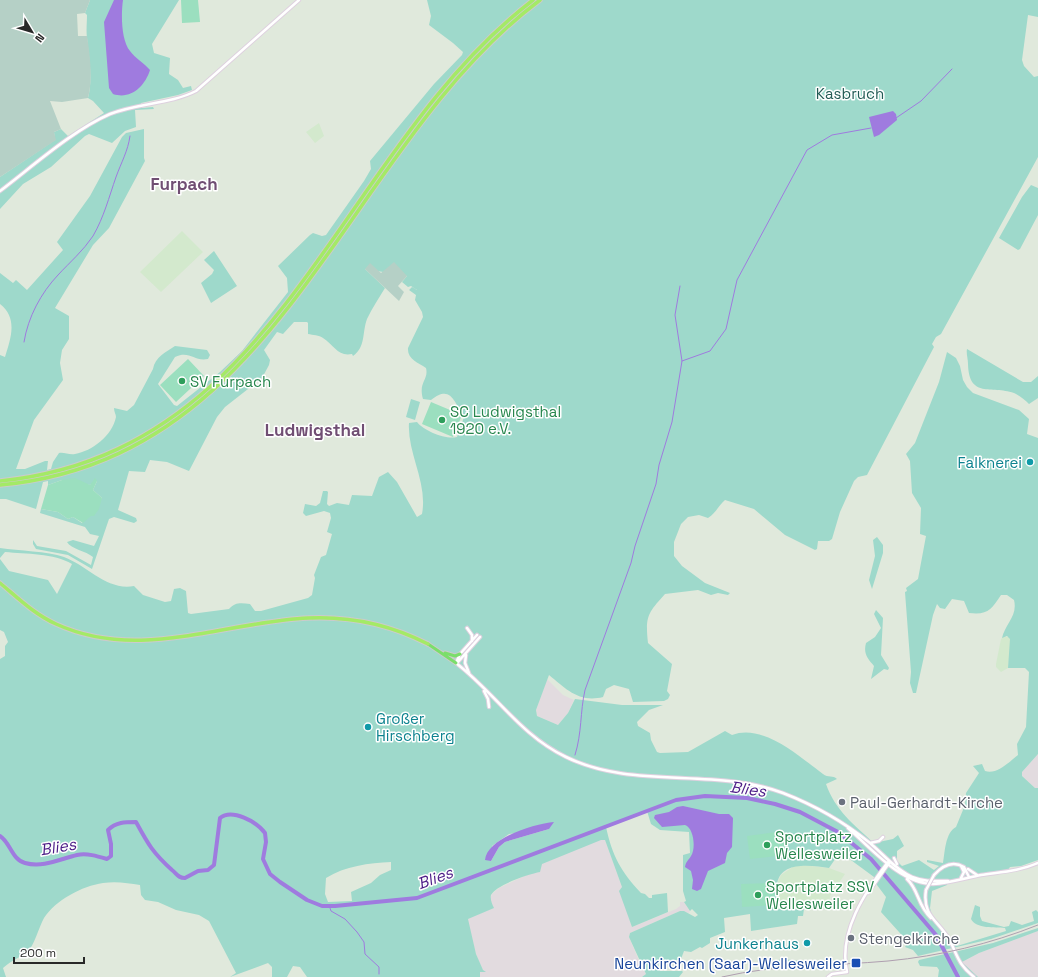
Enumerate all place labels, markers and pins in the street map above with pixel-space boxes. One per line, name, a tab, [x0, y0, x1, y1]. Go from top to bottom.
place label: SV Furpach	[190, 372, 271, 391]
marker: SV Furpach	[177, 376, 187, 386]
place label: SC Ludwigsthal 1920 e.V.	[450, 402, 561, 438]
marker: SC Ludwigsthal 1920 e.V.	[437, 415, 447, 425]
place label: Falknerei	[958, 453, 1022, 472]
marker: Falknerei	[1025, 457, 1035, 467]
place label: Großer Hirschberg	[376, 709, 455, 745]
marker: Großer Hirschberg	[363, 722, 373, 732]
place label: Paul-Gerhardt-Kirche	[850, 793, 1003, 812]
marker: Paul-Gerhardt-Kirche	[837, 797, 847, 807]
place label: Sportplatz Wellesweiler	[775, 827, 864, 863]
marker: Sportplatz Wellesweiler	[762, 840, 772, 850]
place label: Sportplatz SSV Wellesweiler	[766, 877, 874, 913]
marker: Sportplatz SSV Wellesweiler	[753, 890, 763, 900]
place label: Stengelkirche	[859, 929, 959, 948]
marker: Stengelkirche	[846, 933, 856, 943]
place label: Junkerhaus	[715, 934, 799, 953]
marker: Junkerhaus	[802, 938, 812, 948]
place label: Neunkirchen (Saar)-Wellesweiler	[614, 954, 847, 974]
marker: Neunkirchen (Saar)-Wellesweiler	[850, 957, 862, 969]

